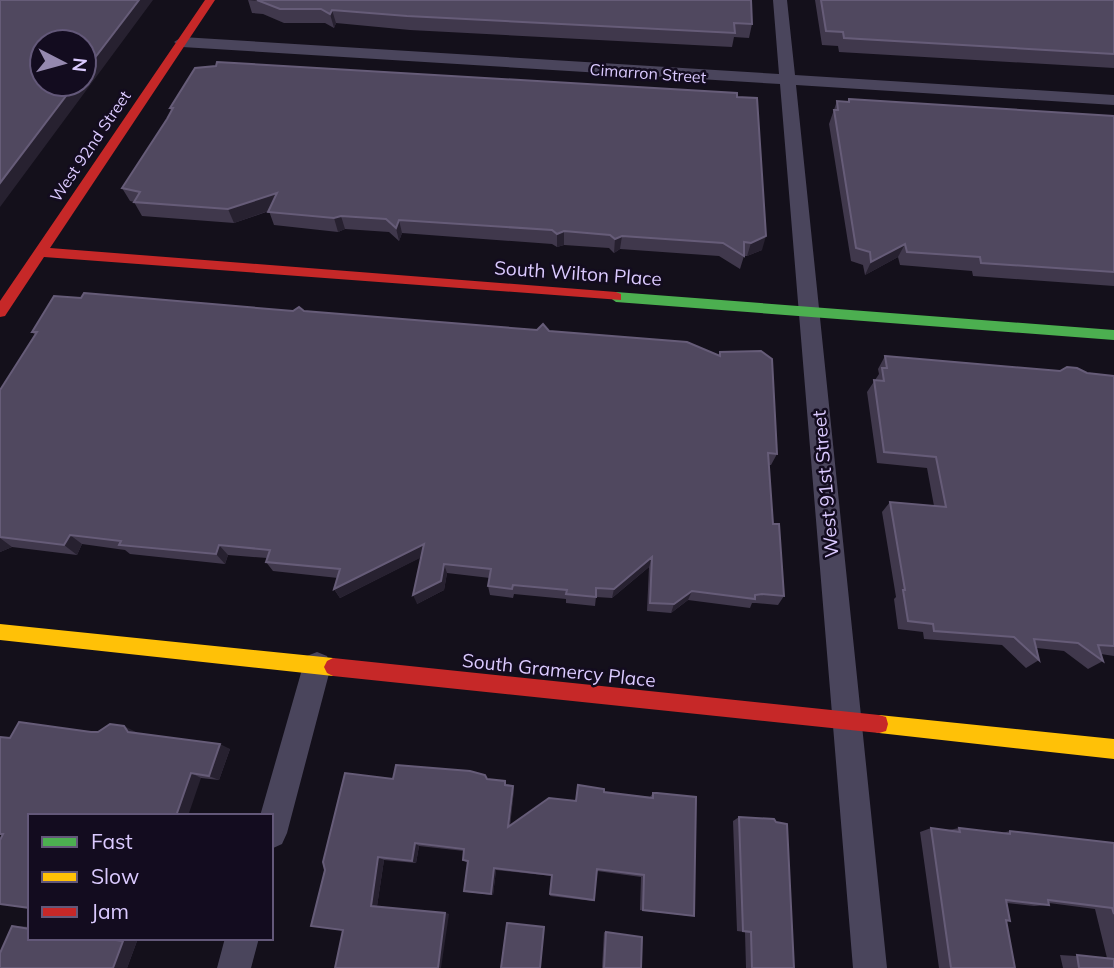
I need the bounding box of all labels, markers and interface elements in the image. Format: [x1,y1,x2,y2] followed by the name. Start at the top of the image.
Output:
[28,28,98,98] north arrow
[67,56,93,73] text: N
[589,59,707,87] street label: Cimarron Street
[45,86,135,205] street label: West 92nd Street
[493,255,663,291] street label: South Wilton Place
[807,409,843,559] street label: West 91st Street
[461,648,657,692] street label: South Gramercy Place
[28,814,273,940] legend
[91,828,133,854] text: Fast
[91,863,139,889] text: Slow
[91,898,129,924] text: Jam

